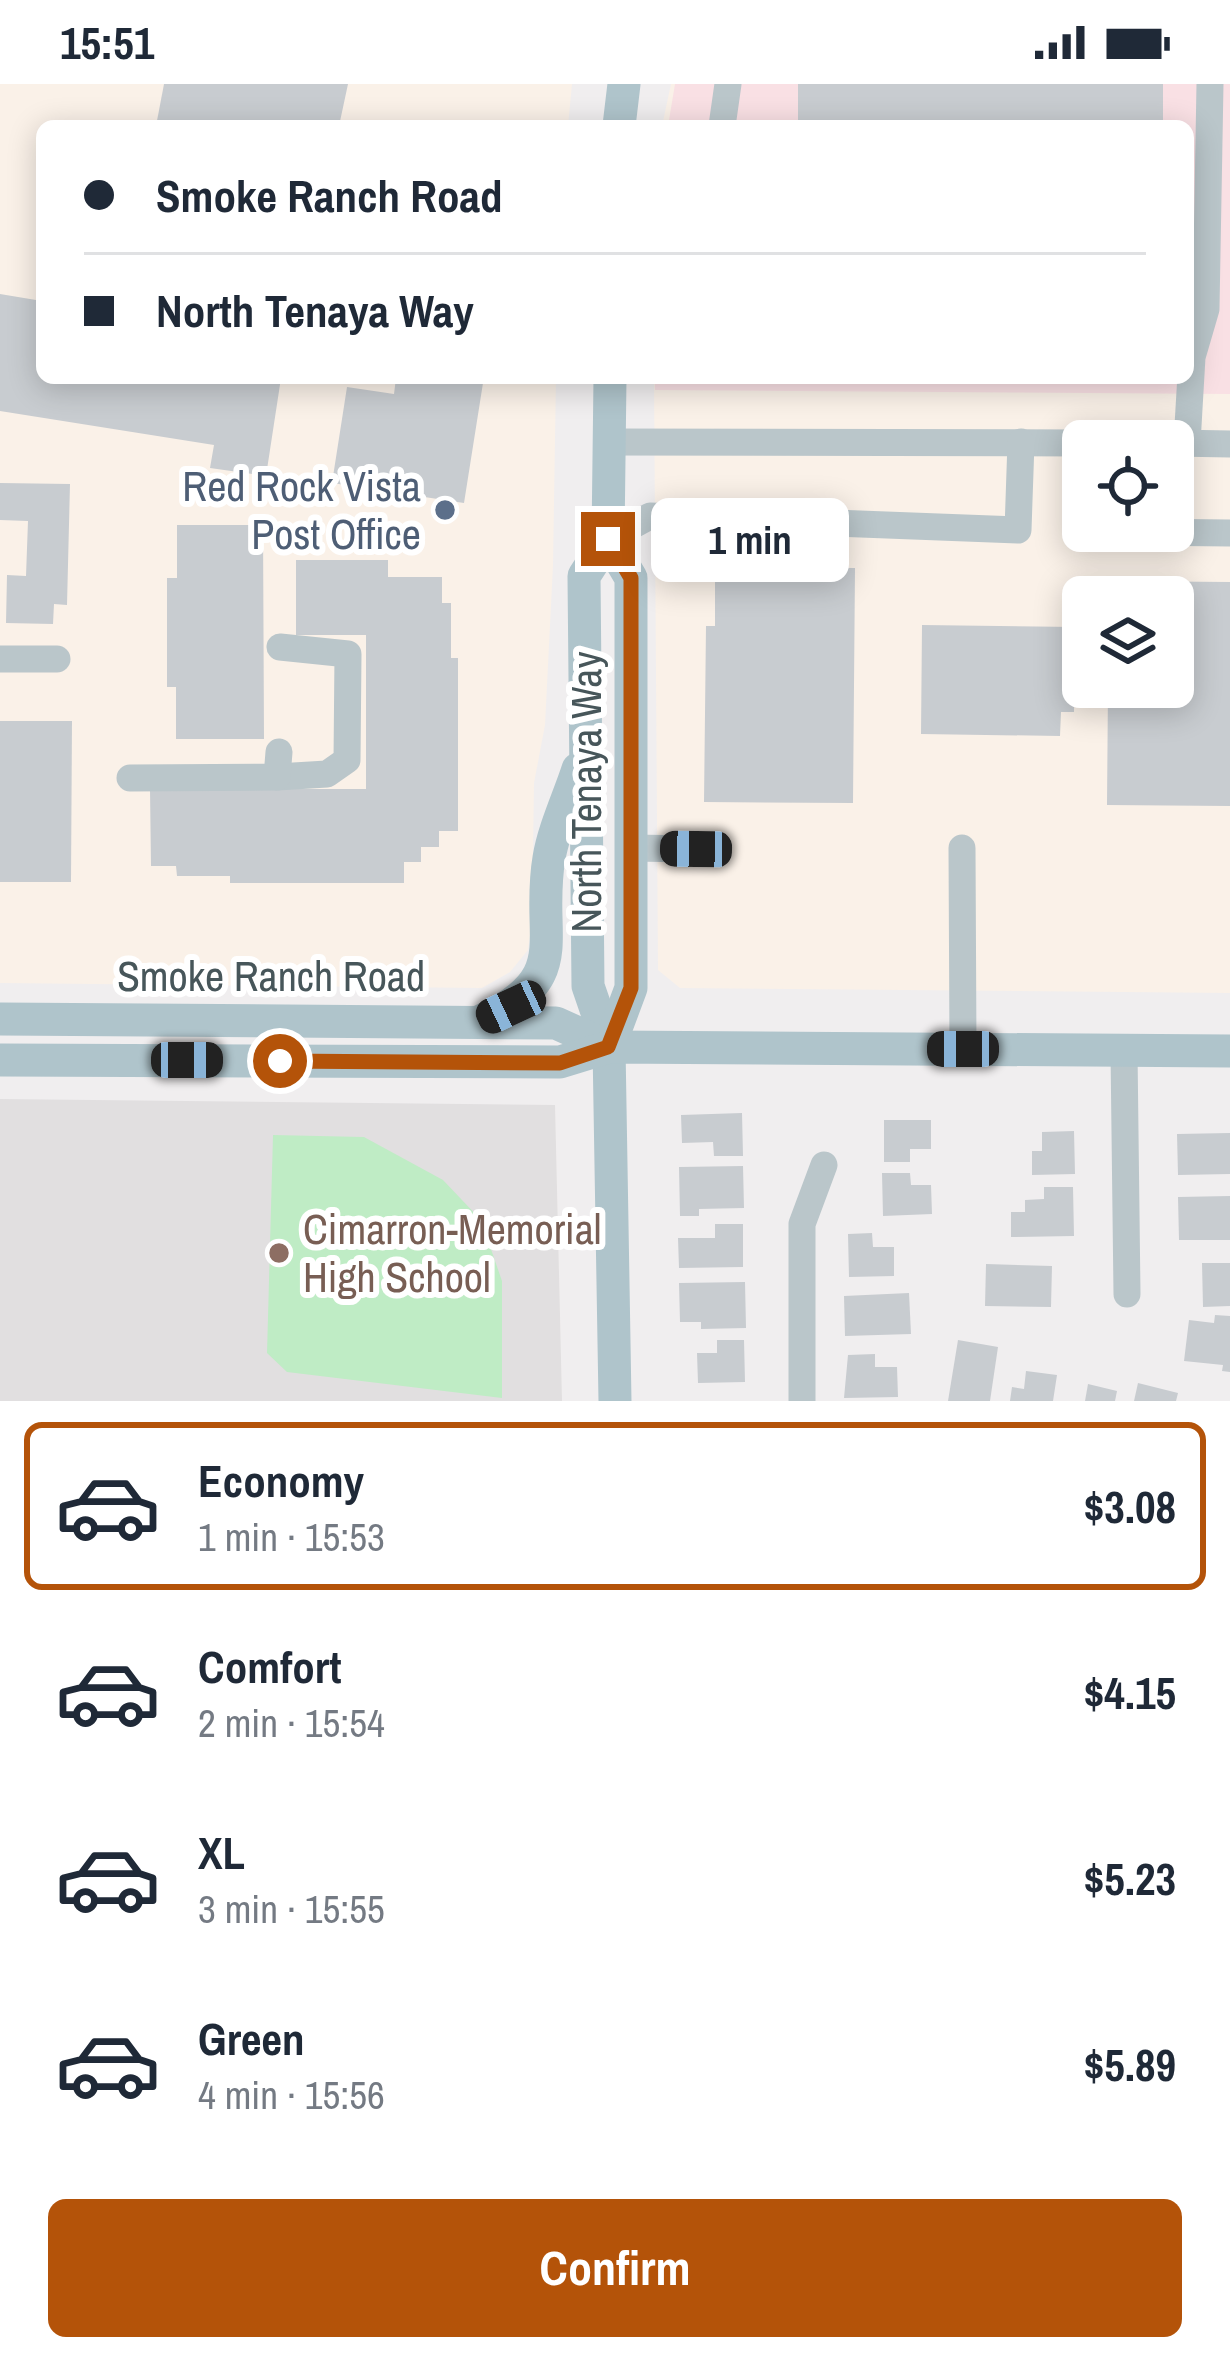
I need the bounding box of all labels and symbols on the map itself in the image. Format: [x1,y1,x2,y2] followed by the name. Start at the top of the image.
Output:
[182,458,421,562] place label: Red Rock Vista Post Office
[432,497,458,523] marker: Red Rock Vista Post Office
[650,497,848,581] callout: 1 min
[581,512,635,566] route end
[558,651,614,933] street label: North Tenaya Way
[660,830,732,868] car
[117,948,425,1004] street label: Smoke Ranch Road
[471,975,551,1039] car
[927,1031,999,1067] car
[253,1034,307,1088] route start
[151,1042,223,1078] car
[303,1201,602,1305] place label: Cimarron-Memorial High School
[266,1240,292,1266] marker: Cimarron-Memorial High School

